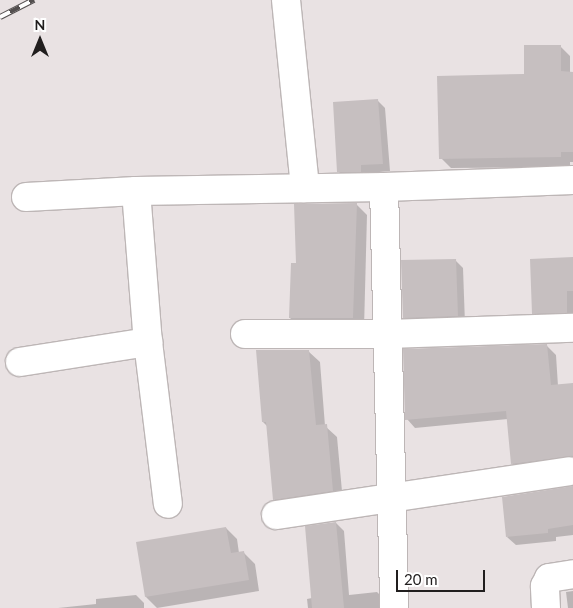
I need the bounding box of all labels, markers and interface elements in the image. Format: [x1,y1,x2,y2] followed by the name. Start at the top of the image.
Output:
[15,15,65,65] north arrow
[35,16,45,33] text: N
[398,560,487,592] scale bar
[404,570,438,588] text: 20 m

